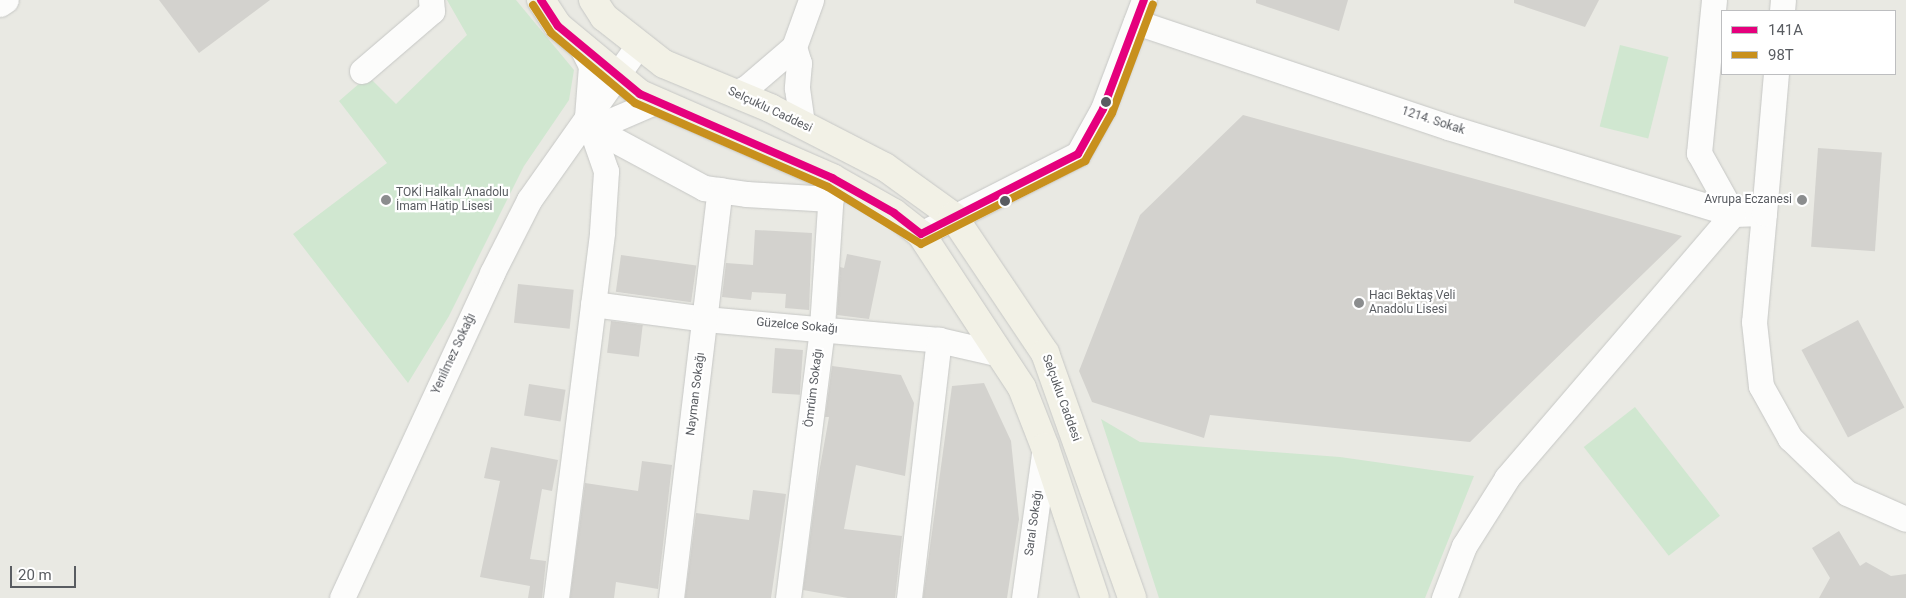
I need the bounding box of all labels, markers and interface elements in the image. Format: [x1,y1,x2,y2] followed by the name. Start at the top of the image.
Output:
[1721,10,1896,75] legend
[1768,21,1803,39] text: 141A
[1768,46,1794,64] text: 98T
[726,84,814,136] street label: Selçuklu Caddesi
[1101,97,1111,107] unlabelled marker
[1399,104,1467,138] street label: 1214. Sokak
[396,186,509,214] place label: TOKİ Halkalı Anadolu İmam Hatip Lisesi
[1704,193,1792,207] place label: Avrupa Eczanesi
[380,194,392,206] marker: TOKİ Halkalı Anadolu İmam Hatip Lisesi
[1796,194,1808,206] marker: Avrupa Eczanesi
[1000,196,1010,206] unlabelled marker
[1369,289,1455,317] place label: Hacı Bektaş Veli Anadolu Lisesi
[1353,297,1365,309] marker: Hacı Bektaş Veli Anadolu Lisesi
[429,311,479,397] street label: Yenilmez Sokağı
[756,315,838,337] street label: Güzelce Sokağı
[802,348,826,428] street label: Ömrüm Sokağı
[684,352,708,436] street label: Nayman Sokağı
[1039,353,1083,443] street label: Selçuklu Caddesi
[1022,489,1046,557] street label: Saral Sokağı
[12,556,79,588] scale bar
[18,566,52,584] text: 20 m

